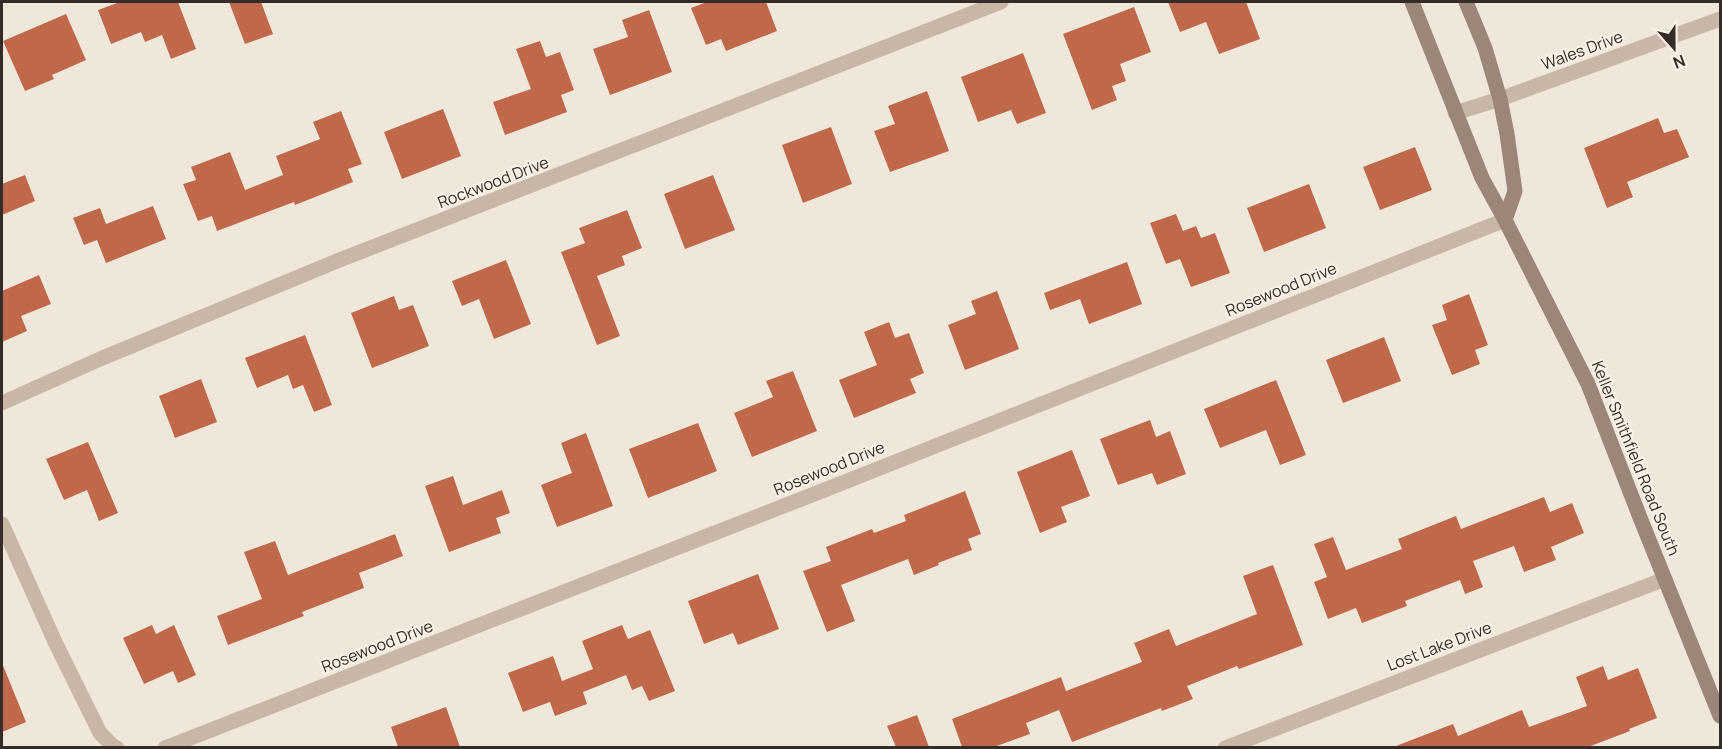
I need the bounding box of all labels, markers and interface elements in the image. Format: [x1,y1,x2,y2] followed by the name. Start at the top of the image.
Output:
[1644,18,1704,78] north arrow
[1538,25,1626,75] street label: Wales Drive
[1670,50,1689,74] text: N
[434,151,552,213] street label: Rockwood Drive
[1222,257,1340,321] street label: Rosewood Drive
[1587,357,1685,559] street label: Keller Smithfield Road South
[770,436,888,500] street label: Rosewood Drive
[318,615,436,677] street label: Rosewood Drive
[1384,616,1494,676] street label: Lost Lake Drive

